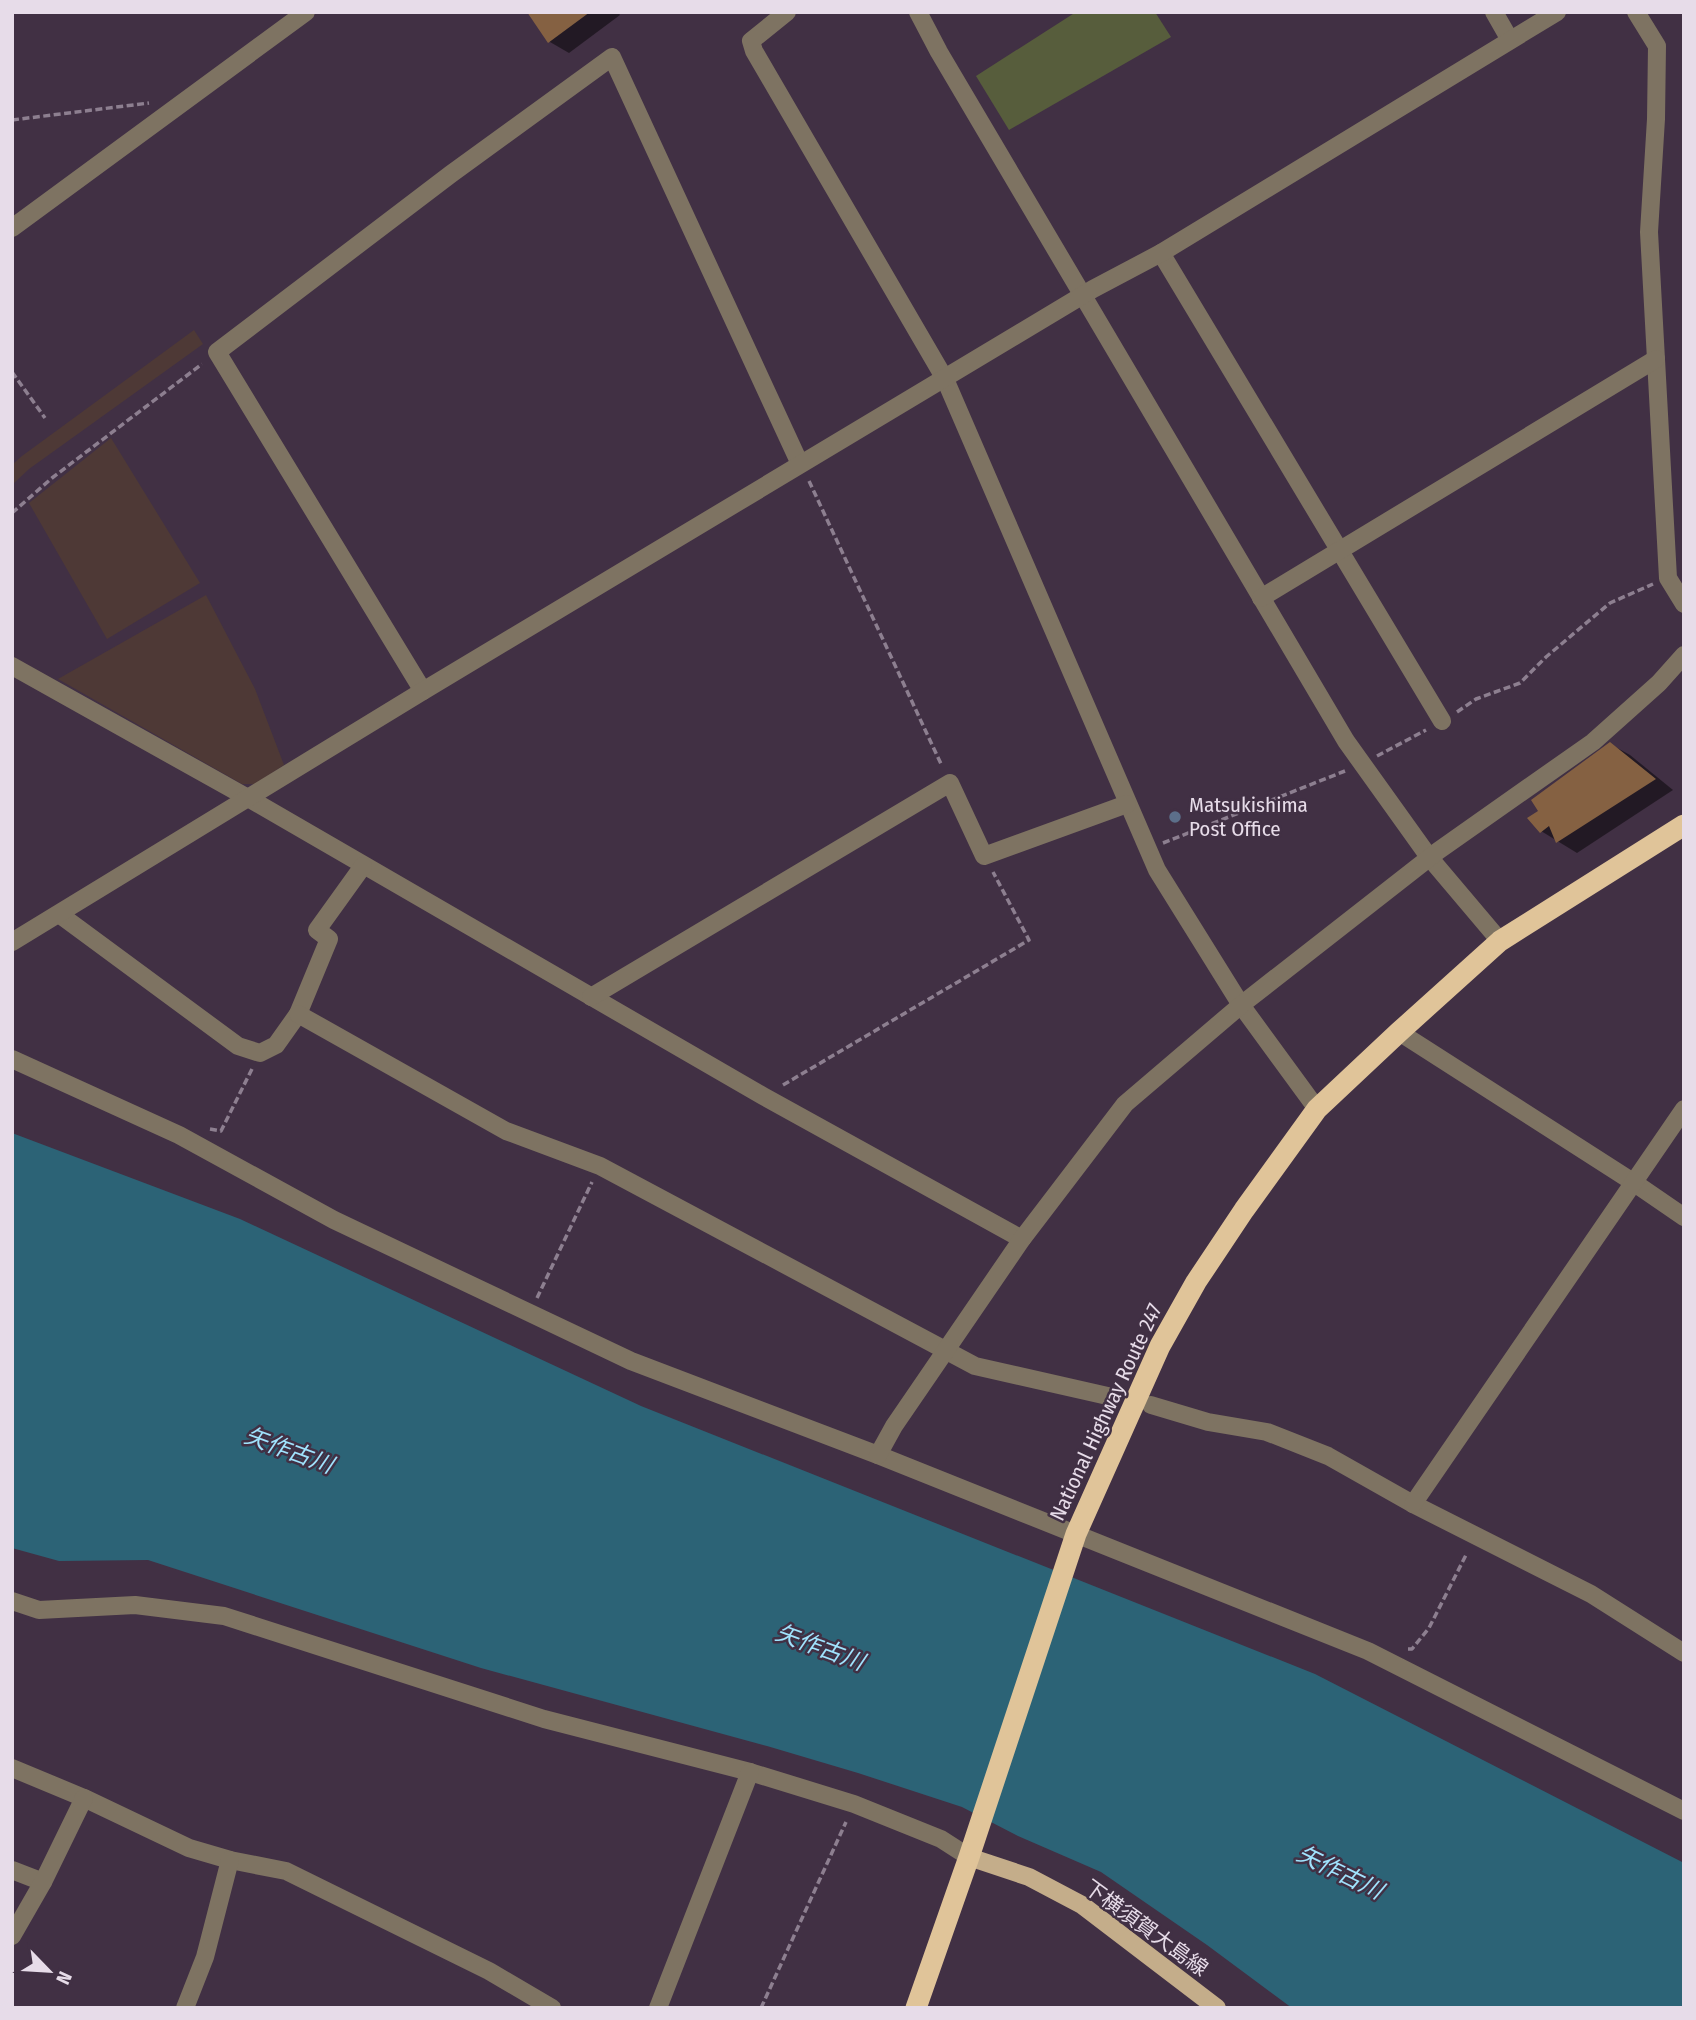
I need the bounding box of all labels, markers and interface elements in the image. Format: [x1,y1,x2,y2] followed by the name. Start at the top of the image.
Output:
[1189,792,1308,842] place label: Matsukishima Post Office
[1167,809,1183,825] marker: Matsukishima Post Office
[1044,1299,1168,1525] street label: National Highway Route 247
[241,1421,340,1480] water label: 矢作古川
[772,1618,871,1677] water label: 矢作古川
[1293,1839,1390,1906] water label: 矢作古川
[1079,1874,1213,1982] street label: 下横須賀大島線
[14,1936,84,2006] north arrow
[51,1968,77,1988] text: N

